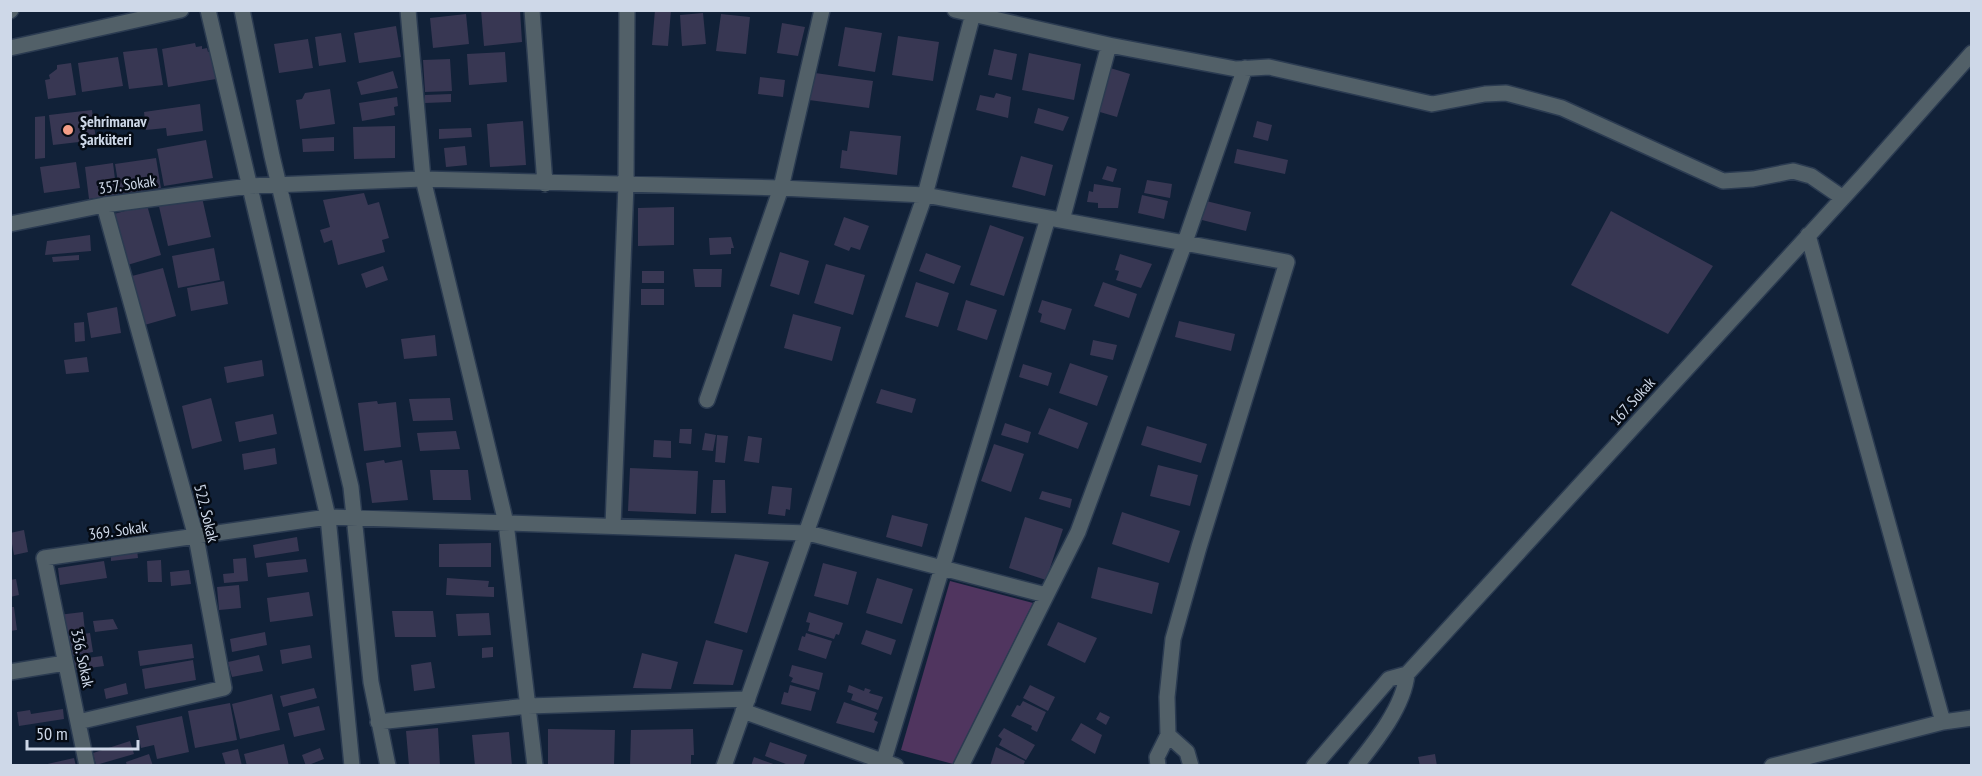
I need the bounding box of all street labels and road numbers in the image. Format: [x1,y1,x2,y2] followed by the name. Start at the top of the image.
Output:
[97,170,158,198] street label: 357. Sokak
[1605,372,1659,429] street label: 167. Sokak
[190,482,224,545] street label: 522. Sokak
[87,516,150,544] street label: 369. Sokak
[67,627,99,690] street label: 336. Sokak

